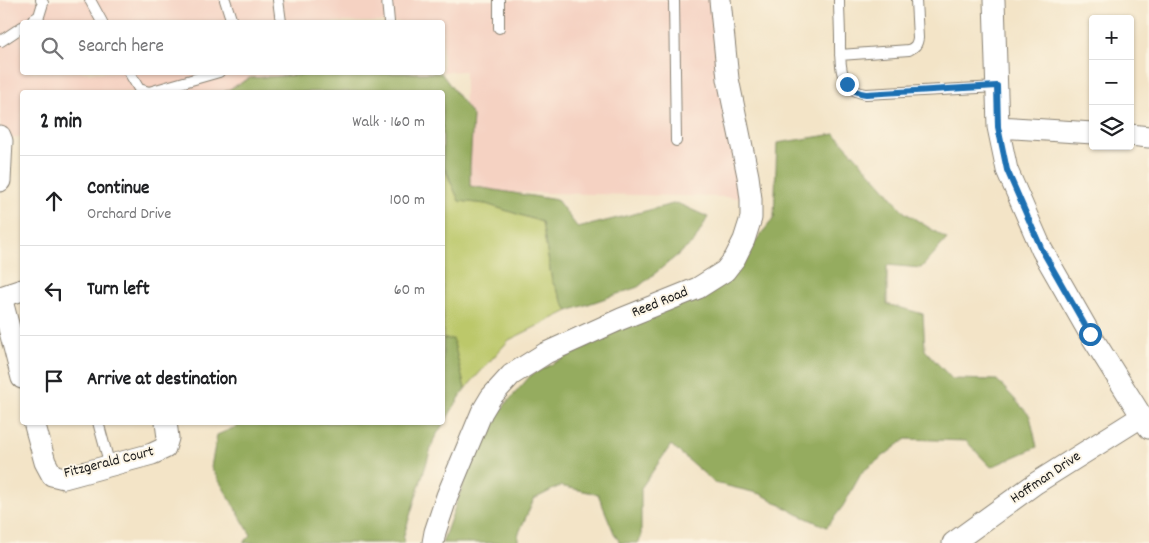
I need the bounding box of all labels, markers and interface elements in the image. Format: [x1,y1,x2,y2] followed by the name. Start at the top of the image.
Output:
[1089,15,1134,150] map controls
[1089,15,1134,60] button: +
[20,20,445,75] search box
[38,34,66,62] icon: search
[78,34,164,61] text: Search here
[1089,60,1134,105] button: −
[836,73,859,96] route end
[1089,105,1134,150] button: layers
[40,108,82,138] text: 2 min
[352,111,425,134] text: Walk · 160 m
[87,176,149,203] text: Continue
[40,187,68,215] icon: ahead
[389,189,425,212] text: 100 m
[87,203,171,226] text: Orchard Drive
[40,277,68,305] icon: left
[87,277,150,304] text: Turn left
[394,279,425,302] text: 60 m
[629,282,691,324] street label: Reed Road
[1079,323,1102,346] route start
[40,367,68,395] icon: arrive
[87,367,237,394] text: Arrive at destination
[62,441,157,485] street label: Fitzgerald Court
[1006,446,1086,510] street label: Hoffman Drive

